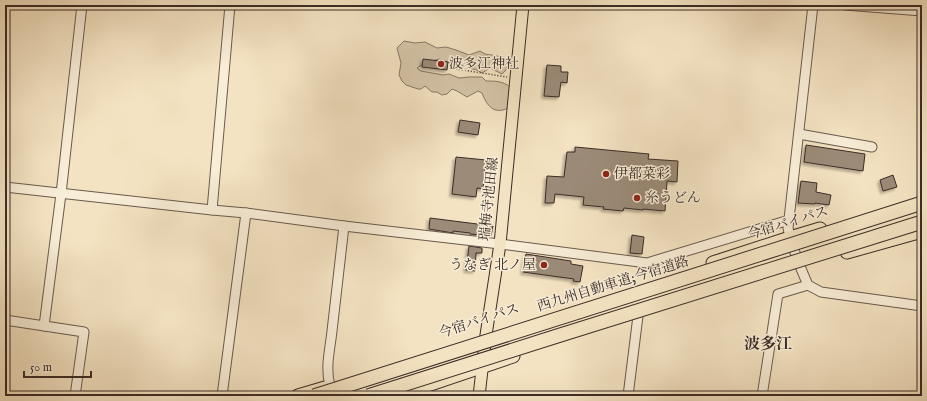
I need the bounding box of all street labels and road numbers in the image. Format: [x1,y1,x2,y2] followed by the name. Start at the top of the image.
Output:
[476,156,502,242] street label: 瑞梅寺池田線
[745,202,831,244] street label: 今宿バイパス
[535,252,691,316] street label: 西九州自動車道;今宿道路
[436,300,522,342] street label: 今宿バイパス

